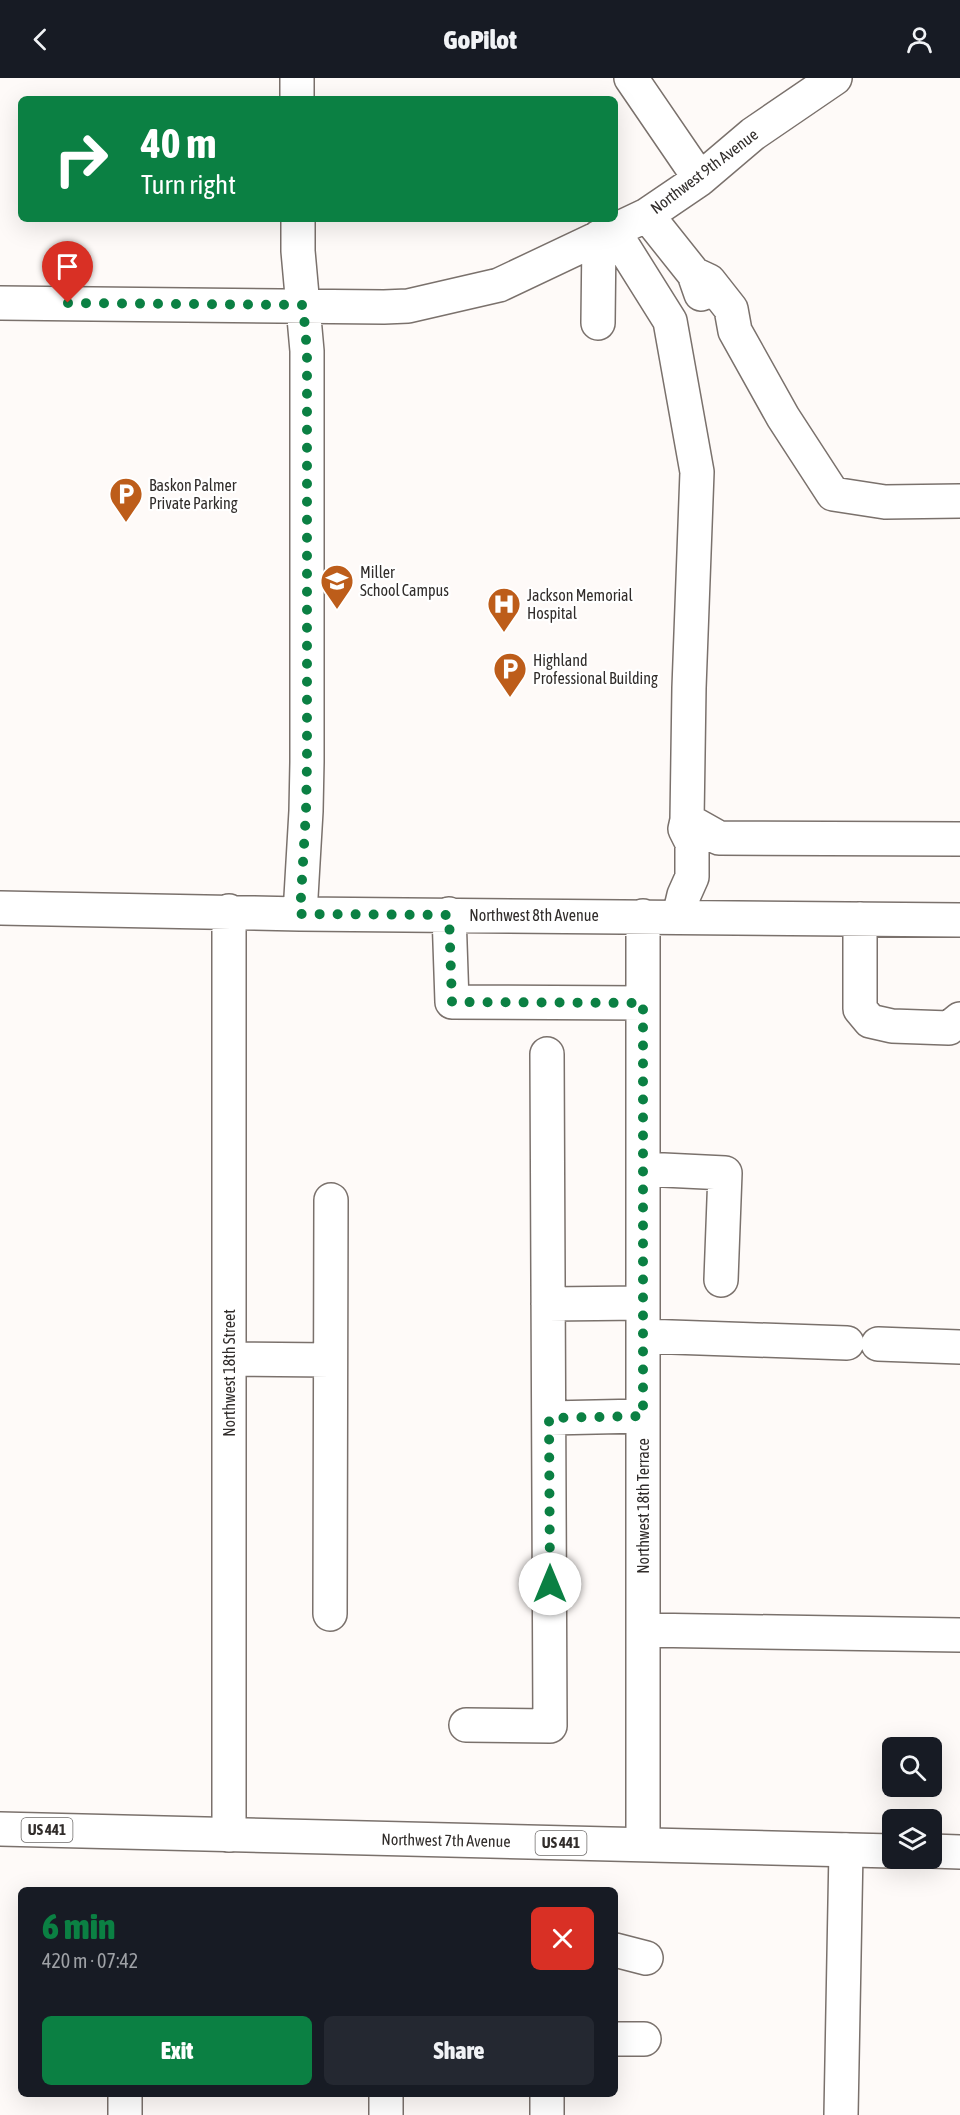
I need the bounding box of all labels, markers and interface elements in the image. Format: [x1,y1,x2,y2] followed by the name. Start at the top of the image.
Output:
[24,23,57,56] icon: back
[903,23,936,56] icon: person
[443,24,517,55] text: GoPilot
[141,119,216,167] text: 40 m
[42,120,120,198] icon: right
[647,125,761,217] street label: Northwest 9th Avenue
[141,169,236,200] text: Turn right
[42,241,93,303] pin
[51,250,84,283] icon: arrive
[108,476,144,523] parking icon: Baskon Palmer Private Parking
[149,476,238,513] place label: Baskon Palmer Private Parking
[319,563,355,610] school or university icon: Miller School Campus
[360,563,449,600] place label: Miller School Campus
[486,586,522,633] hospital icon: Jackson Memorial Hospital
[527,586,634,623] place label: Jackson Memorial Hospital
[492,651,528,698] parking icon: Highland Professional Building
[533,651,658,688] place label: Highland Professional Building
[469,906,599,924] street label: Northwest 8th Avenue
[220,1309,238,1437] street label: Northwest 18th Street
[634,1438,652,1574] street label: Northwest 18th Terrace
[518,1552,582,1616] position arrow
[882,1737,942,1869] map controls
[882,1737,942,1797] button: search
[882,1809,942,1869] button: layers
[22,1818,72,1842] road number: US 441
[381,1830,511,1850] street label: Northwest 7th Avenue
[536,1831,586,1855] road number: US 441
[42,1905,116,1947] text: 6 min
[531,1907,594,1970] button: close
[42,1949,138,1972] text: 420 m · 07:42
[42,2016,312,2085] button: Exit
[324,2016,594,2085] button: Share

